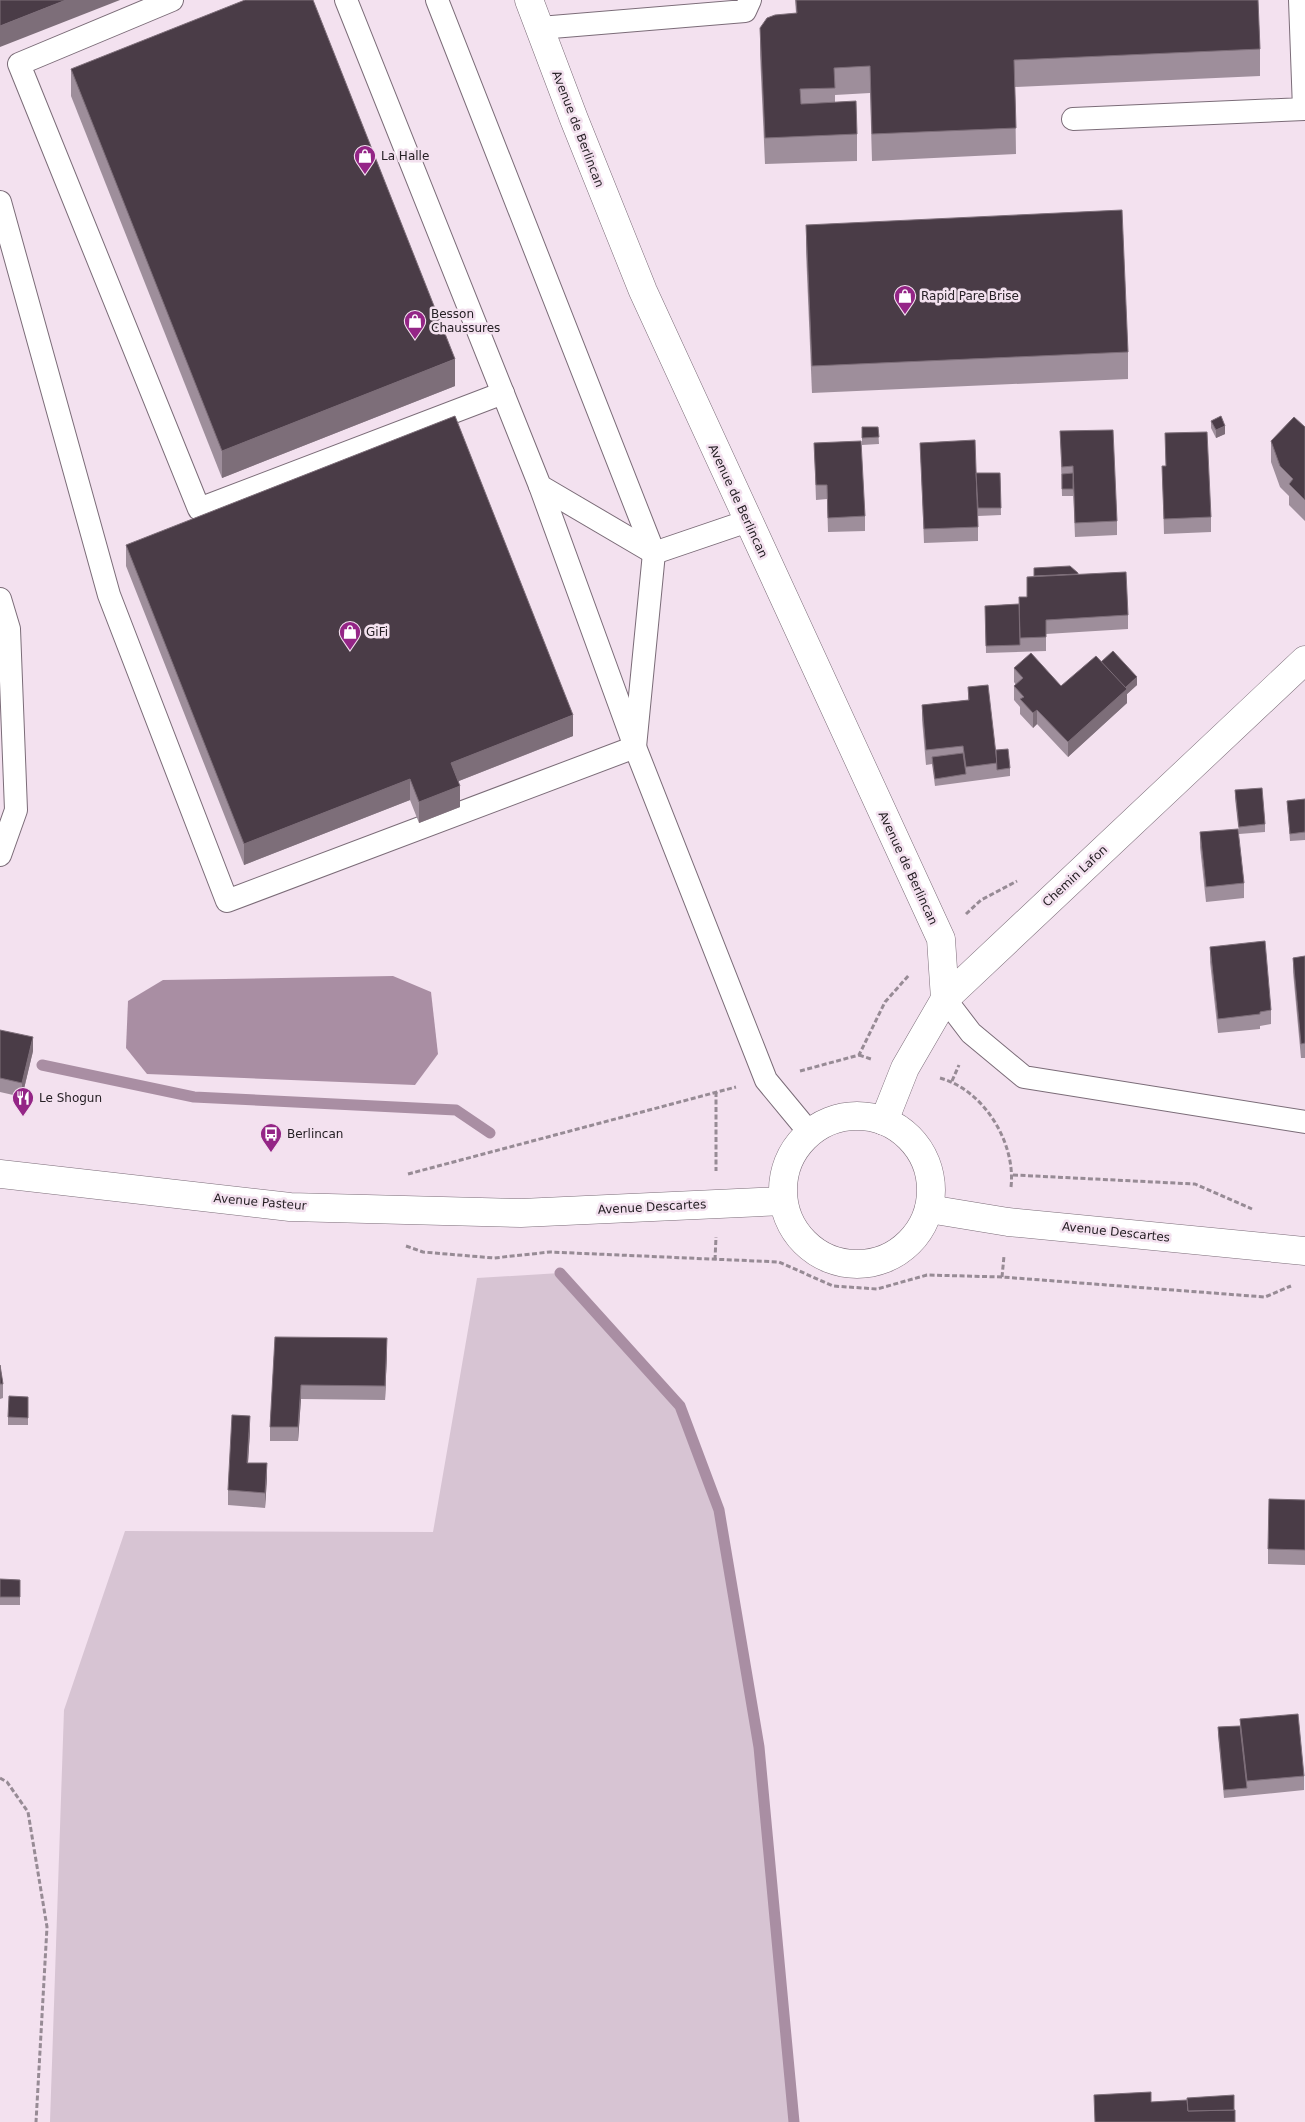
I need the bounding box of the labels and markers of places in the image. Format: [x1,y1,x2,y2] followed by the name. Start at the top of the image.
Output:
[353,144,377,175] shop icon: La Halle
[381,149,429,163] place label: La Halle
[893,284,917,315] shop icon: Rapid Pare Brise
[921,289,1019,303] place label: Rapid Pare Brise
[431,307,500,335] place label: Besson Chaussures
[403,309,427,340] shop icon: Besson Chaussures
[338,620,362,651] shop icon: GiFi
[366,625,388,639] place label: GiFi
[11,1086,35,1117] restaurant icon: Le Shogun
[39,1091,102,1105] place label: Le Shogun
[259,1122,283,1153] bus stop icon: Berlincan
[287,1127,343,1141] place label: Berlincan

